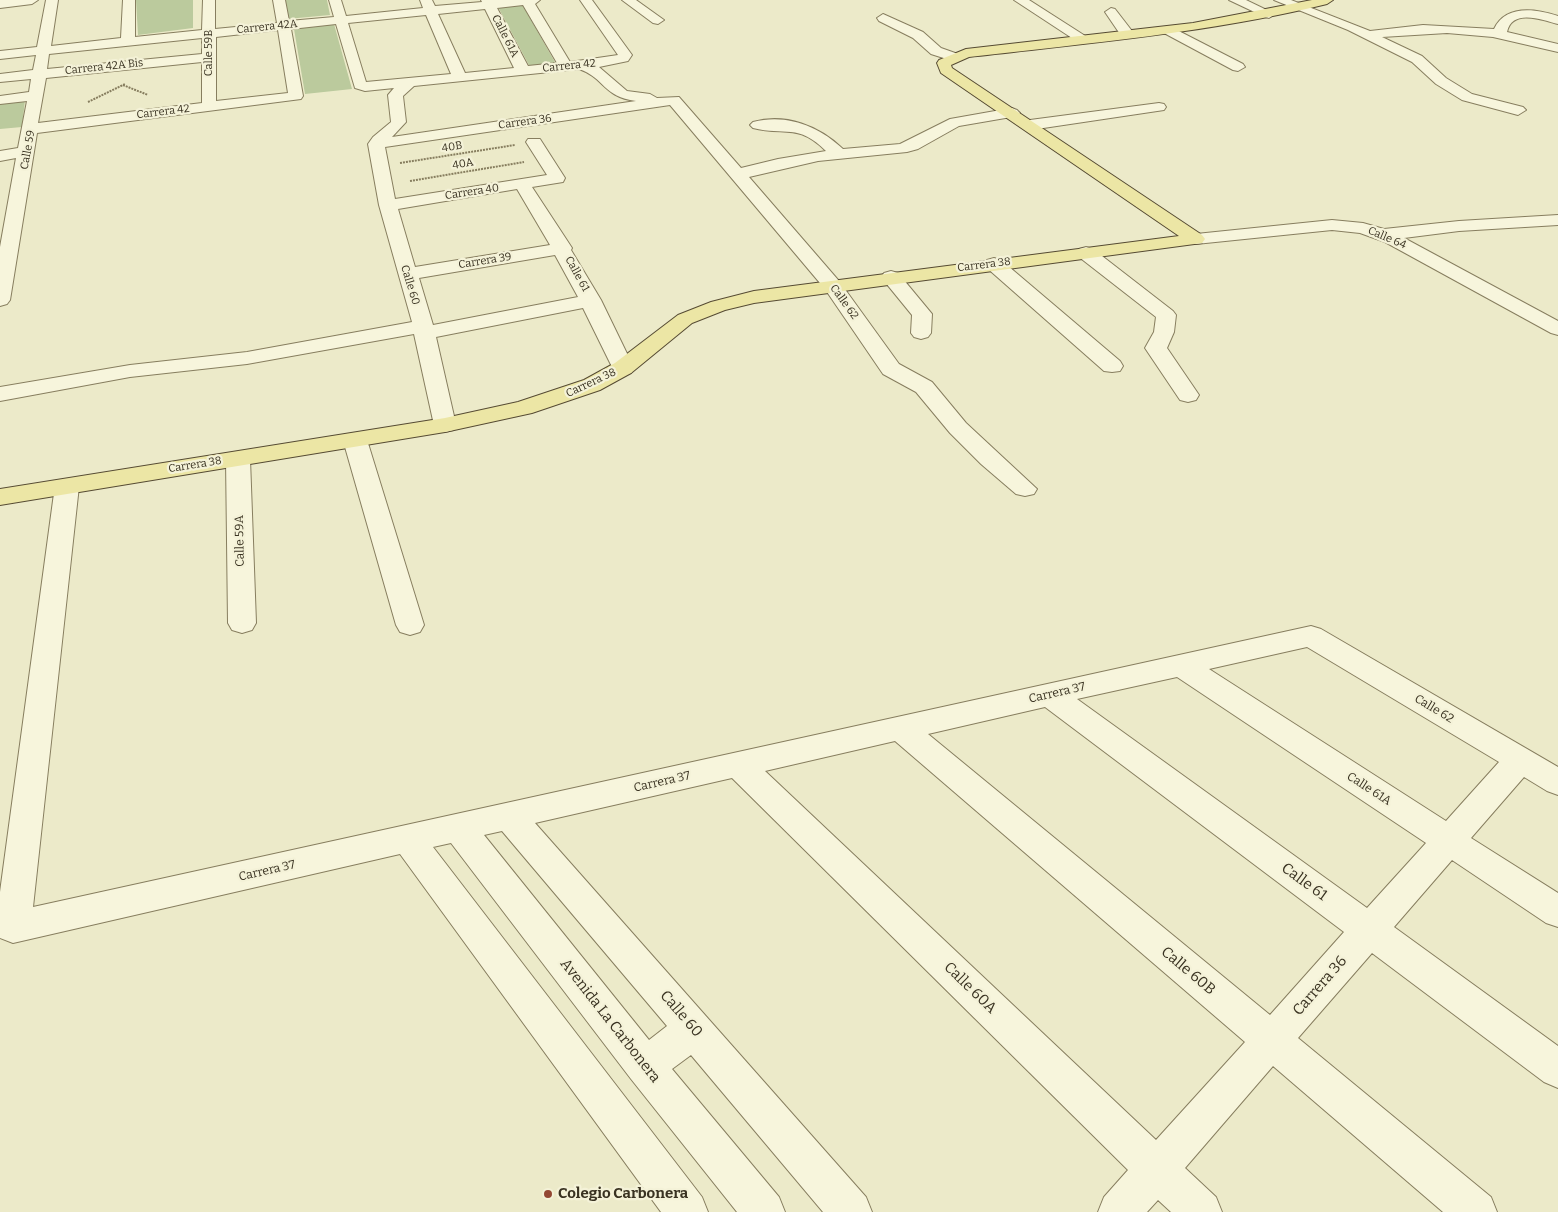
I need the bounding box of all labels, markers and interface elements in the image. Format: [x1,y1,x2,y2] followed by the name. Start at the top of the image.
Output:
[489,12,521,60] street label: Calle 61A
[236,17,298,37] street label: Carrera 42A
[202,30,216,76] street label: Calle 59B
[64,56,144,78] street label: Carrera 42A Bis
[542,57,596,75] street label: Carrera 42
[136,102,190,122] street label: Carrera 42
[498,112,552,132] street label: Carrera 36
[18,129,38,171] street label: Calle 59
[441,139,463,155] street label: 40B
[451,156,475,172] street label: 40A
[444,181,500,203] street label: Carrera 40
[1366,224,1408,252] street label: Calle 64
[457,250,513,272] street label: Carrera 39
[562,254,592,294] street label: Calle 61
[956,255,1012,275] street label: Carrera 38
[398,263,422,307] street label: Calle 60
[827,282,861,322] street label: Calle 62
[564,366,618,400] street label: Carrera 38
[167,454,223,476] street label: Carrera 38
[232,515,248,567] street label: Calle 59A
[1027,680,1087,706] street label: Carrera 37
[1412,692,1456,726] street label: Calle 62
[632,769,692,795] street label: Carrera 37
[1344,769,1394,809] street label: Calle 61A
[237,858,297,884] street label: Carrera 37
[1278,859,1330,905] street label: Calle 61
[1157,943,1219,999] street label: Calle 60B
[1289,952,1351,1020] street label: Carrera 36
[556,955,664,1087] street label: Avenida La Carbonera
[940,958,1000,1018] street label: Calle 60A
[656,987,706,1041] street label: Calle 60
[558,1185,688,1203] place label: Colegio Carbonera
[542,1188,554,1200] marker: Colegio Carbonera

